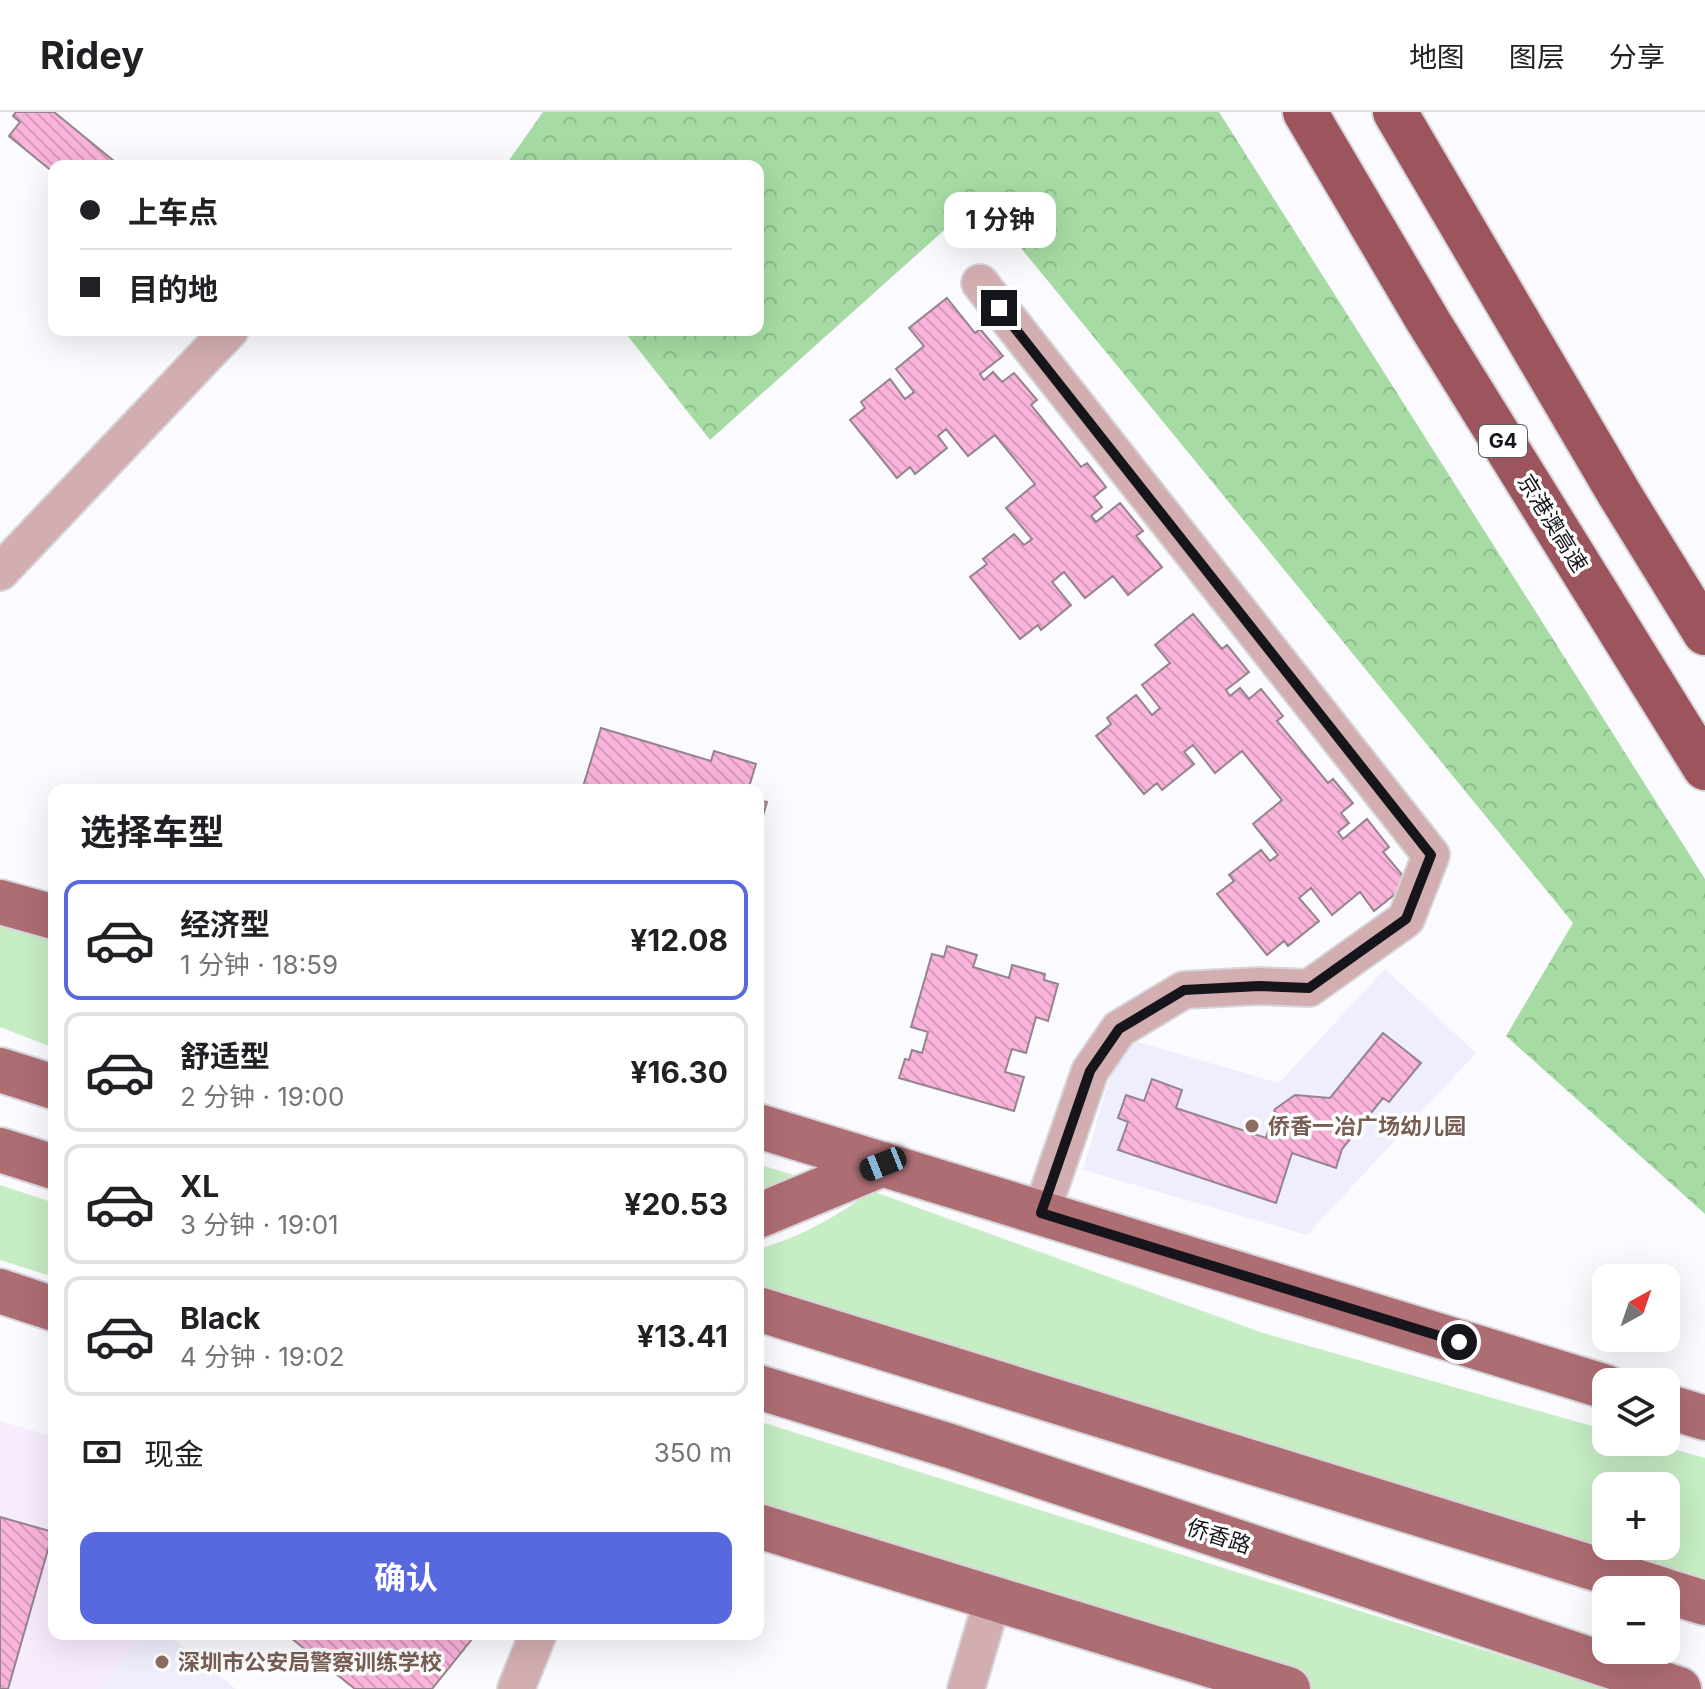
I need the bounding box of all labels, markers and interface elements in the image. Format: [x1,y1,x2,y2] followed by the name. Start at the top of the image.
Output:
[40,32,144,78] text: Ridey
[1409,40,1465,74] text: 地图
[1509,40,1565,74] text: 图层
[1609,40,1665,74] text: 分享
[943,192,1055,248] callout: 1 分钟
[128,194,218,230] text: 上车点
[965,204,1035,235] text: 1 分钟
[128,271,218,307] text: 目的地
[981,290,1017,326] route end
[1479,425,1527,457] road number: G4
[1513,469,1593,577] street label: 京港澳高速
[80,810,224,854] text: 选择车型
[84,904,156,976] icon: car
[180,906,270,942] text: 经济型
[630,922,728,958] text: ¥12.08
[180,949,338,980] text: 1 分钟 · 18:59
[84,1036,156,1108] icon: car
[180,1038,270,1074] text: 舒适型
[630,1054,728,1090] text: ¥16.30
[180,1081,344,1112] text: 2 分钟 · 19:00
[1268,1113,1466,1139] place label: 侨香一冶广场幼儿园
[1243,1117,1261,1135] marker: 侨香一冶广场幼儿园
[856,1144,910,1184] car
[84,1168,156,1240] icon: car
[180,1168,219,1204] text: XL
[624,1186,728,1222] text: ¥20.53
[180,1209,339,1240] text: 3 分钟 · 19:01
[1592,1264,1680,1352] north arrow
[1592,1264,1680,1664] map controls
[84,1300,156,1372] icon: car
[180,1300,260,1336] text: Black
[637,1318,728,1354] text: ¥13.41
[1441,1324,1477,1360] route start
[180,1341,345,1372] text: 4 分钟 · 19:02
[1592,1368,1680,1456] button: layers
[80,1430,124,1474] icon: cash
[144,1436,204,1472] text: 现金
[654,1437,732,1468] text: 350 m
[1592,1472,1680,1560] button: +
[1184,1513,1254,1559] street label: 侨香路
[80,1532,732,1624] button: 确认
[1592,1576,1680,1664] button: −
[178,1649,442,1675] place label: 深圳市公安局警察训练学校
[153,1653,171,1671] marker: 深圳市公安局警察训练学校

